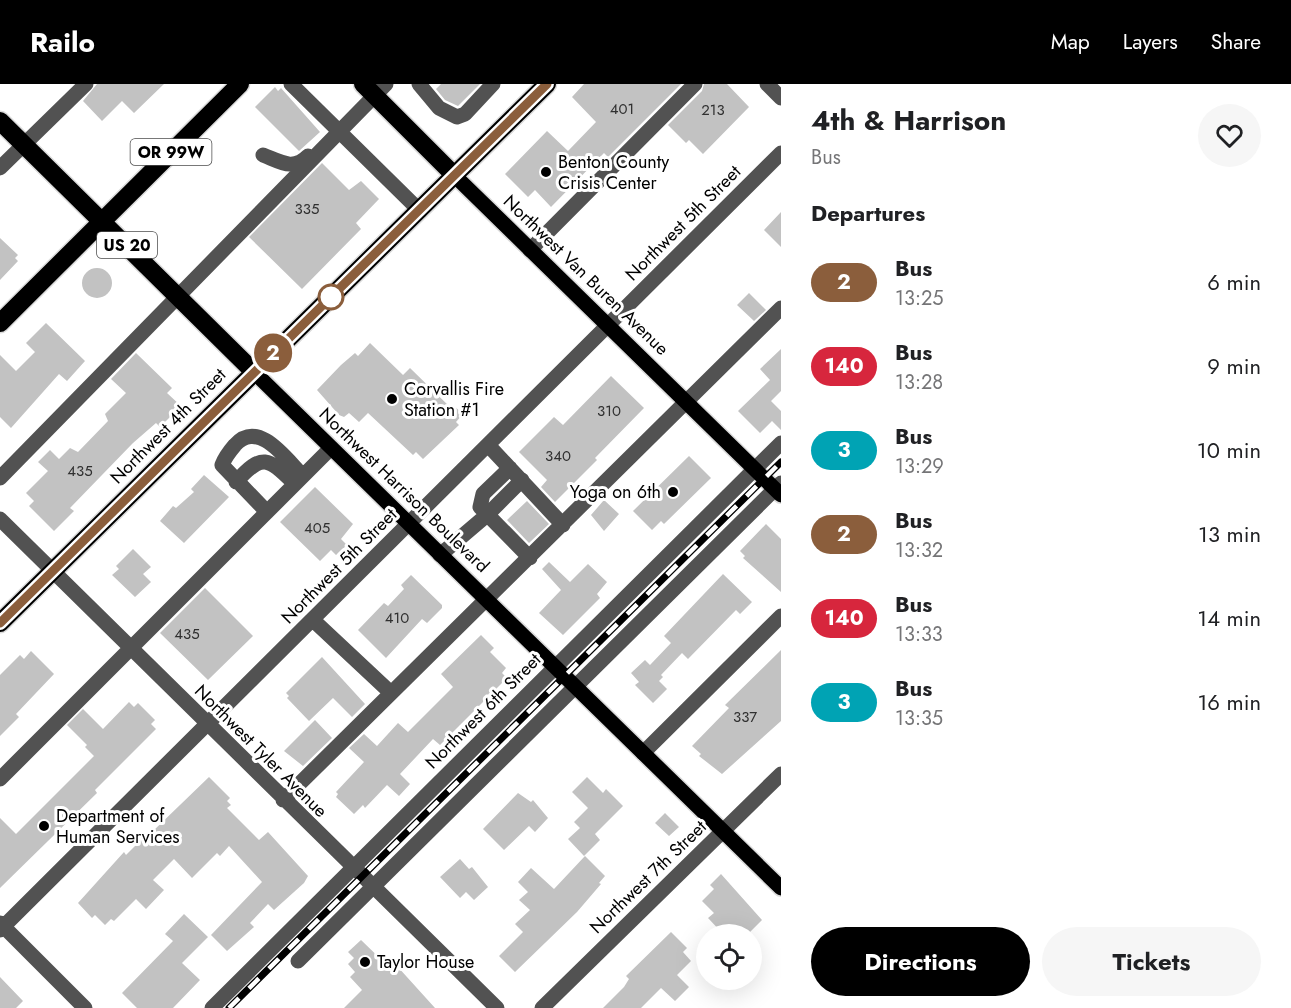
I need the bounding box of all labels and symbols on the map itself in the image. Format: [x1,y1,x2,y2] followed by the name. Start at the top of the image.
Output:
[610,98,634,120] house number: 401
[701,99,725,121] house number: 213
[130,139,212,165] road number: OR 99W
[558,149,669,196] place label: Benton County Crisis Center
[619,159,747,287] street label: Northwest 5th Street
[539,165,553,179] marker: Benton County Crisis Center
[497,189,675,361] street label: Northwest Van Buren Avenue
[295,198,319,220] house number: 335
[97,232,157,258] road number: US 20
[318,284,344,310] unlabelled marker
[254,334,292,372] line badge: 2
[104,362,232,490] street label: Northwest 4th Street
[404,376,504,423] place label: Corvallis Fire Station #1
[385,392,399,406] marker: Corvallis Fire Station #1
[597,400,621,422] house number: 310
[313,402,495,578] street label: Northwest Harrison Boulevard
[545,445,571,467] house number: 340
[67,460,93,482] house number: 435
[570,479,661,505] place label: Yoga on 6th
[666,485,680,499] marker: Yoga on 6th
[275,502,403,630] street label: Northwest 5th Street
[304,517,330,539] house number: 405
[385,607,409,629] house number: 410
[174,623,200,645] house number: 435
[419,647,547,775] street label: Northwest 6th Street
[189,679,333,823] street label: Northwest Tyler Avenue
[733,706,757,728] house number: 337
[56,803,179,850] place label: Department of Human Services
[584,814,713,940] street label: Northwest 7th Street
[37,819,51,833] marker: Department of Human Services
[377,949,474,975] place label: Taylor House
[358,955,372,969] marker: Taylor House

